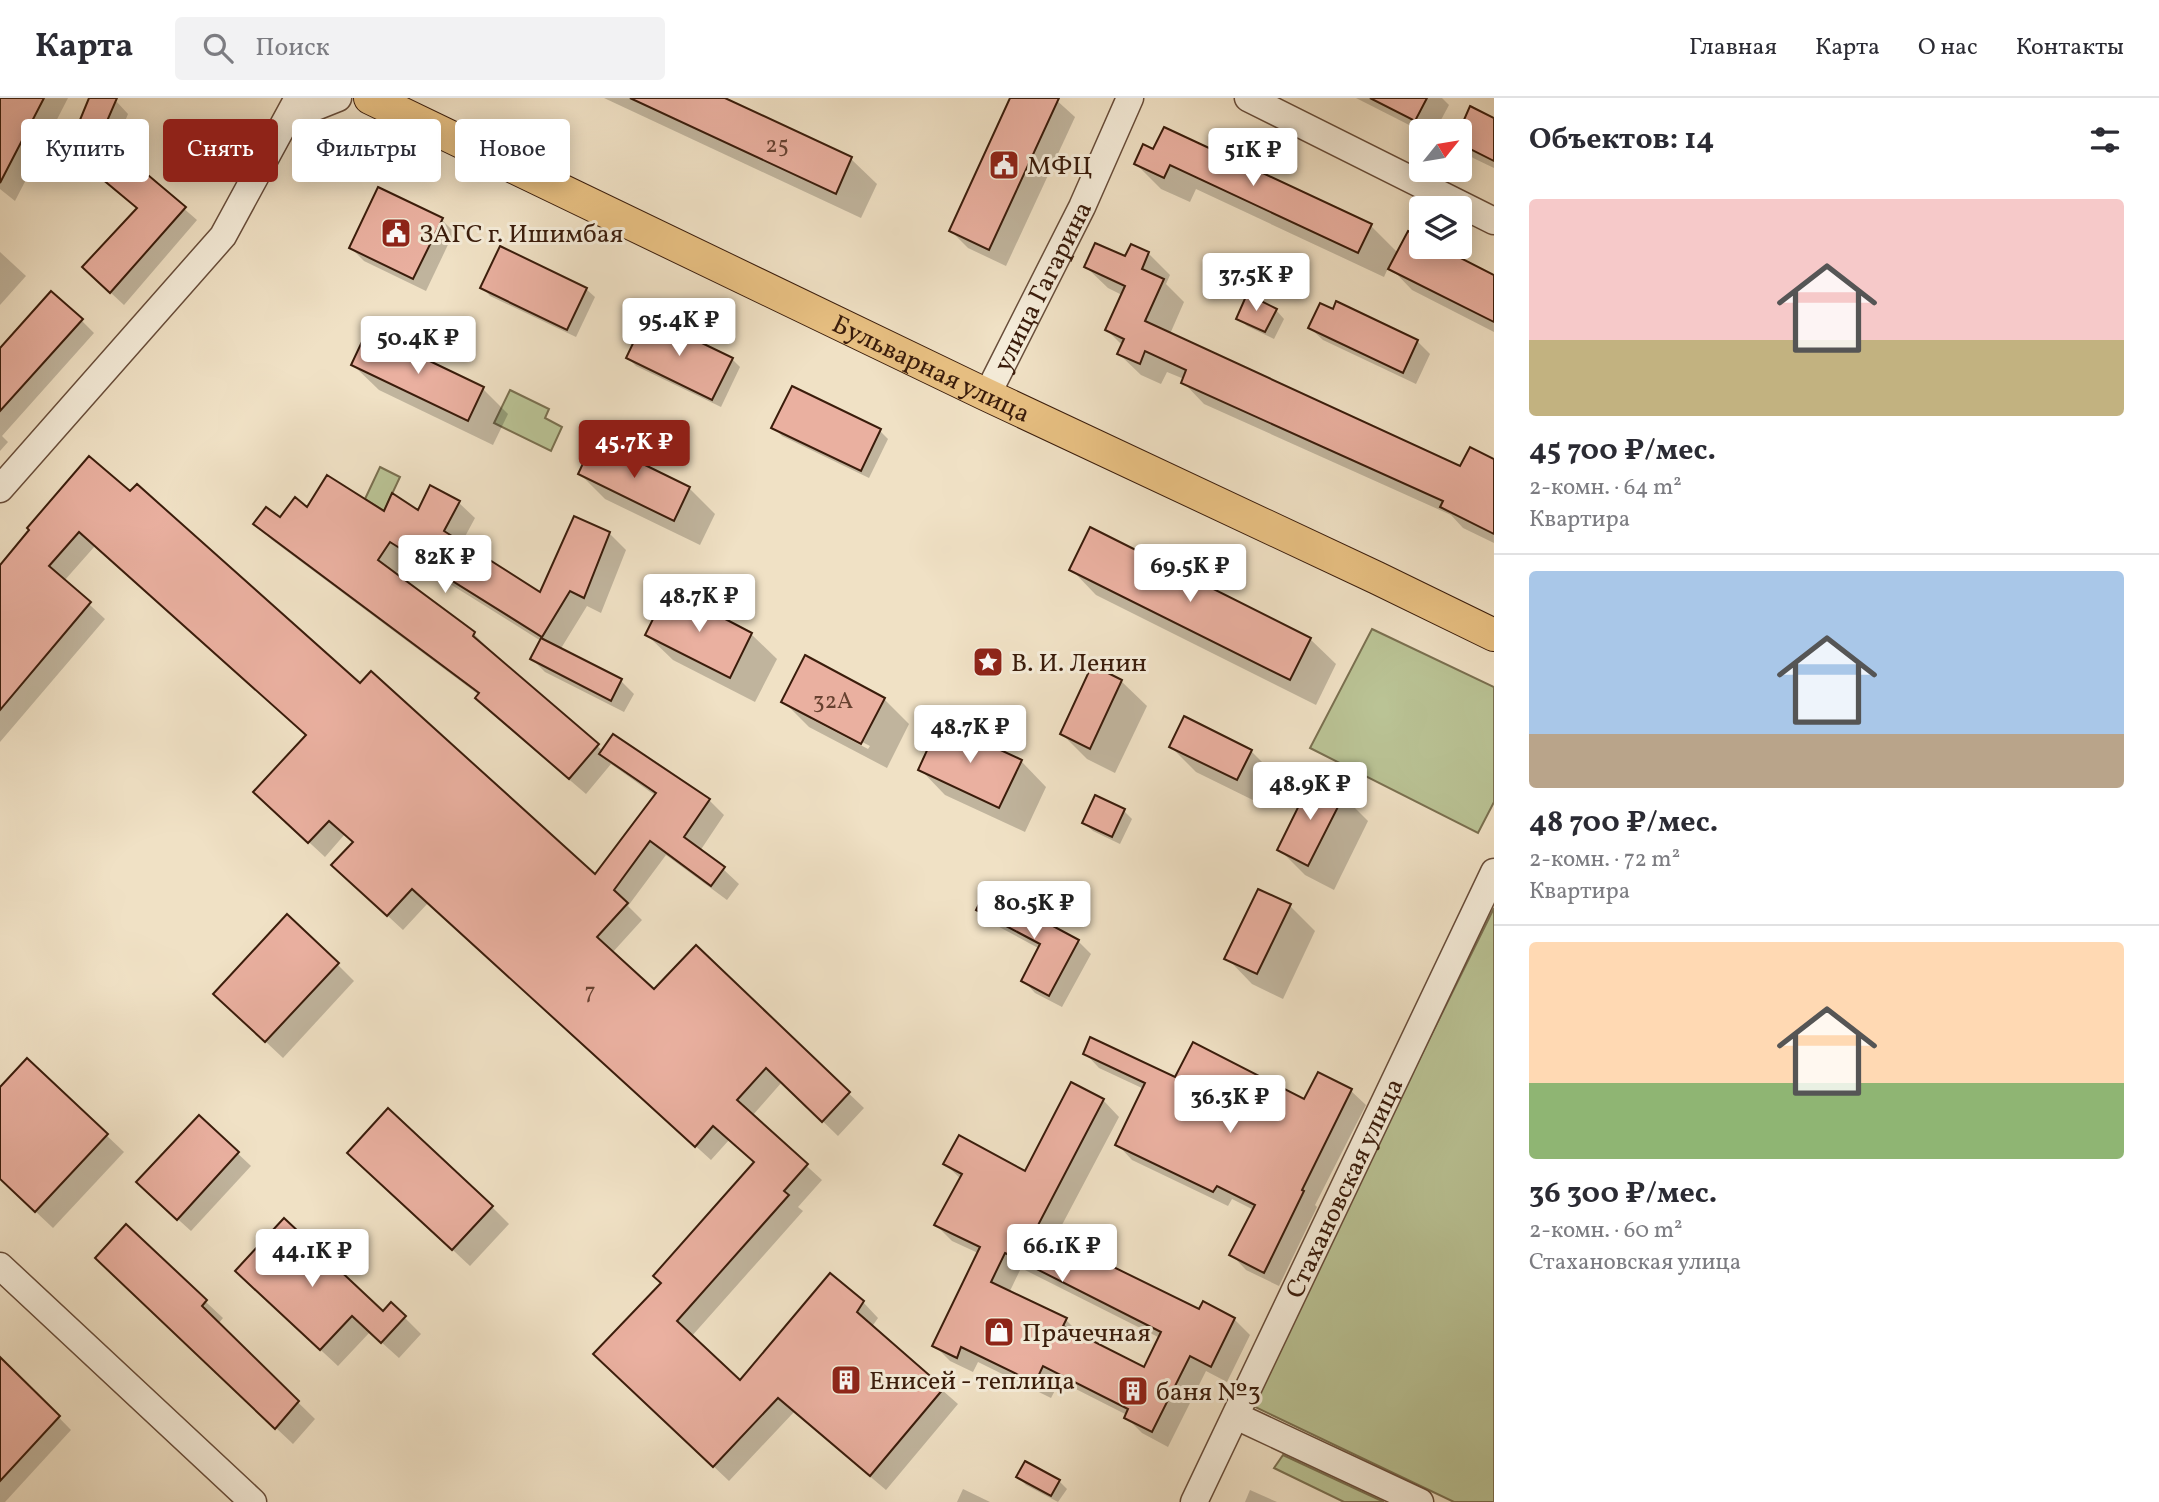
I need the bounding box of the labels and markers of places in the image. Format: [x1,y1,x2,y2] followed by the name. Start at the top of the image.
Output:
[1204,129,1302,188] pin: 51K ₽
[987,148,1021,182] public building icon: МФЦ
[1027,149,1093,185] place label: МФЦ
[379,216,413,250] public building icon: ЗАГС г. Ишимбая
[419,217,623,253] place label: ЗАГС г. Ишимбая
[1191,254,1321,313] pin: 37.5K ₽
[614,299,744,358] pin: 95.4K ₽
[353,316,483,376] pin: 50.4K ₽
[569,420,699,480] pin: 45.7K ₽
[396,536,494,595] pin: 82K ₽
[1125,545,1255,604] pin: 69.5K ₽
[634,574,764,634] pin: 48.7K ₽
[971,645,1005,679] place icon: В. И. Ленин
[1011,646,1147,682] place label: В. И. Ленин
[905,706,1035,765] pin: 48.7K ₽
[1245,762,1375,822] pin: 48.9K ₽
[969,882,1099,941] pin: 80.5K ₽
[1165,1076,1295,1135] pin: 36.3K ₽
[997,1224,1127,1284] pin: 66.1K ₽
[247,1230,377,1289] pin: 44.1K ₽
[982,1315,1016,1349] shop icon: Прачечная
[1022,1316,1151,1352] place label: Прачечная
[829,1363,863,1397] building icon: Енисей - теплица
[869,1364,1075,1400] place label: Енисей - теплица
[1116,1374,1150,1408] building icon: баня №3
[1156,1375,1261,1411] place label: баня №3

